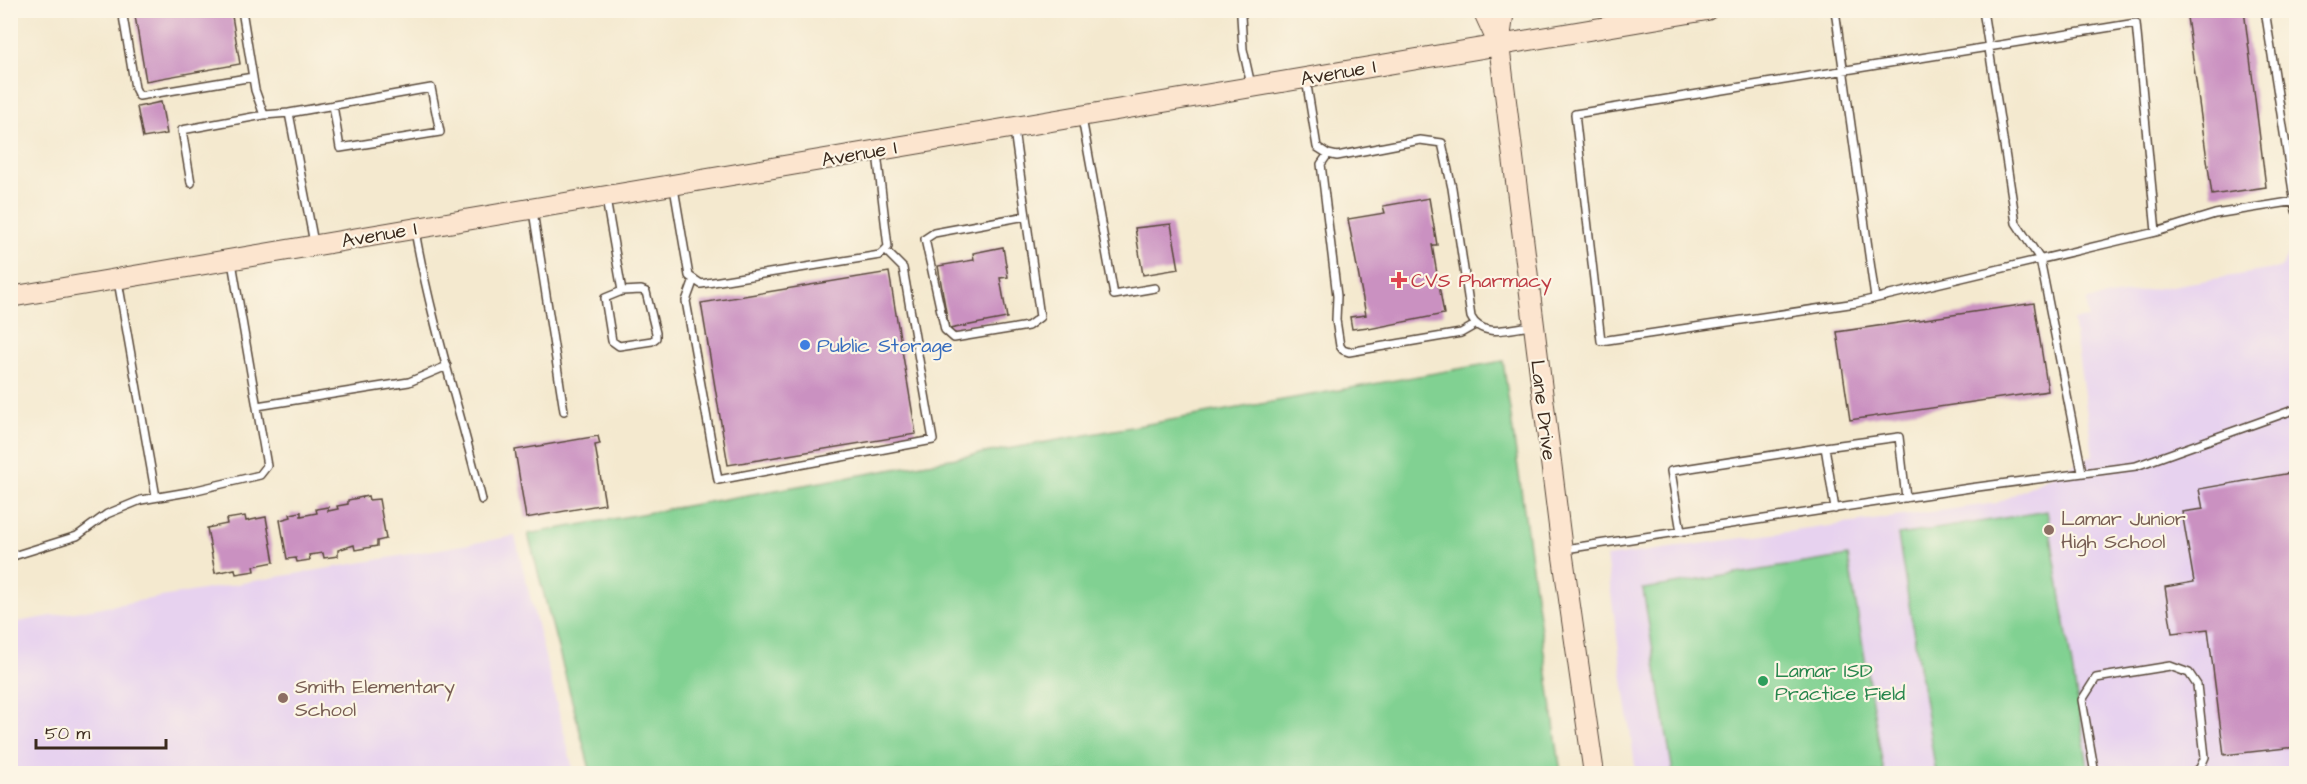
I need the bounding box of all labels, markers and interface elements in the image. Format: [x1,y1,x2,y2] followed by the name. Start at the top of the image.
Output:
[1298,53,1378,93] street label: Avenue I
[819,134,899,174] street label: Avenue I
[339,215,419,255] street label: Avenue I
[1411,267,1552,296] place label: CVS Pharmacy
[1392,273,1406,287] marker: CVS Pharmacy
[817,332,953,361] place label: Public Storage
[798,338,812,352] marker: Public Storage
[1523,358,1563,462] street label: Lane Drive
[2061,505,2186,557] place label: Lamar Junior High School
[2042,523,2056,537] marker: Lamar Junior High School
[1775,657,1905,708] place label: Lamar ISD Practice Field
[295,673,455,724] place label: Smith Elementary School
[1756,674,1770,688] marker: Lamar ISD Practice Field
[276,691,290,705] marker: Smith Elementary School
[36,712,166,750] scale bar
[45,721,90,746] text: 50 m

